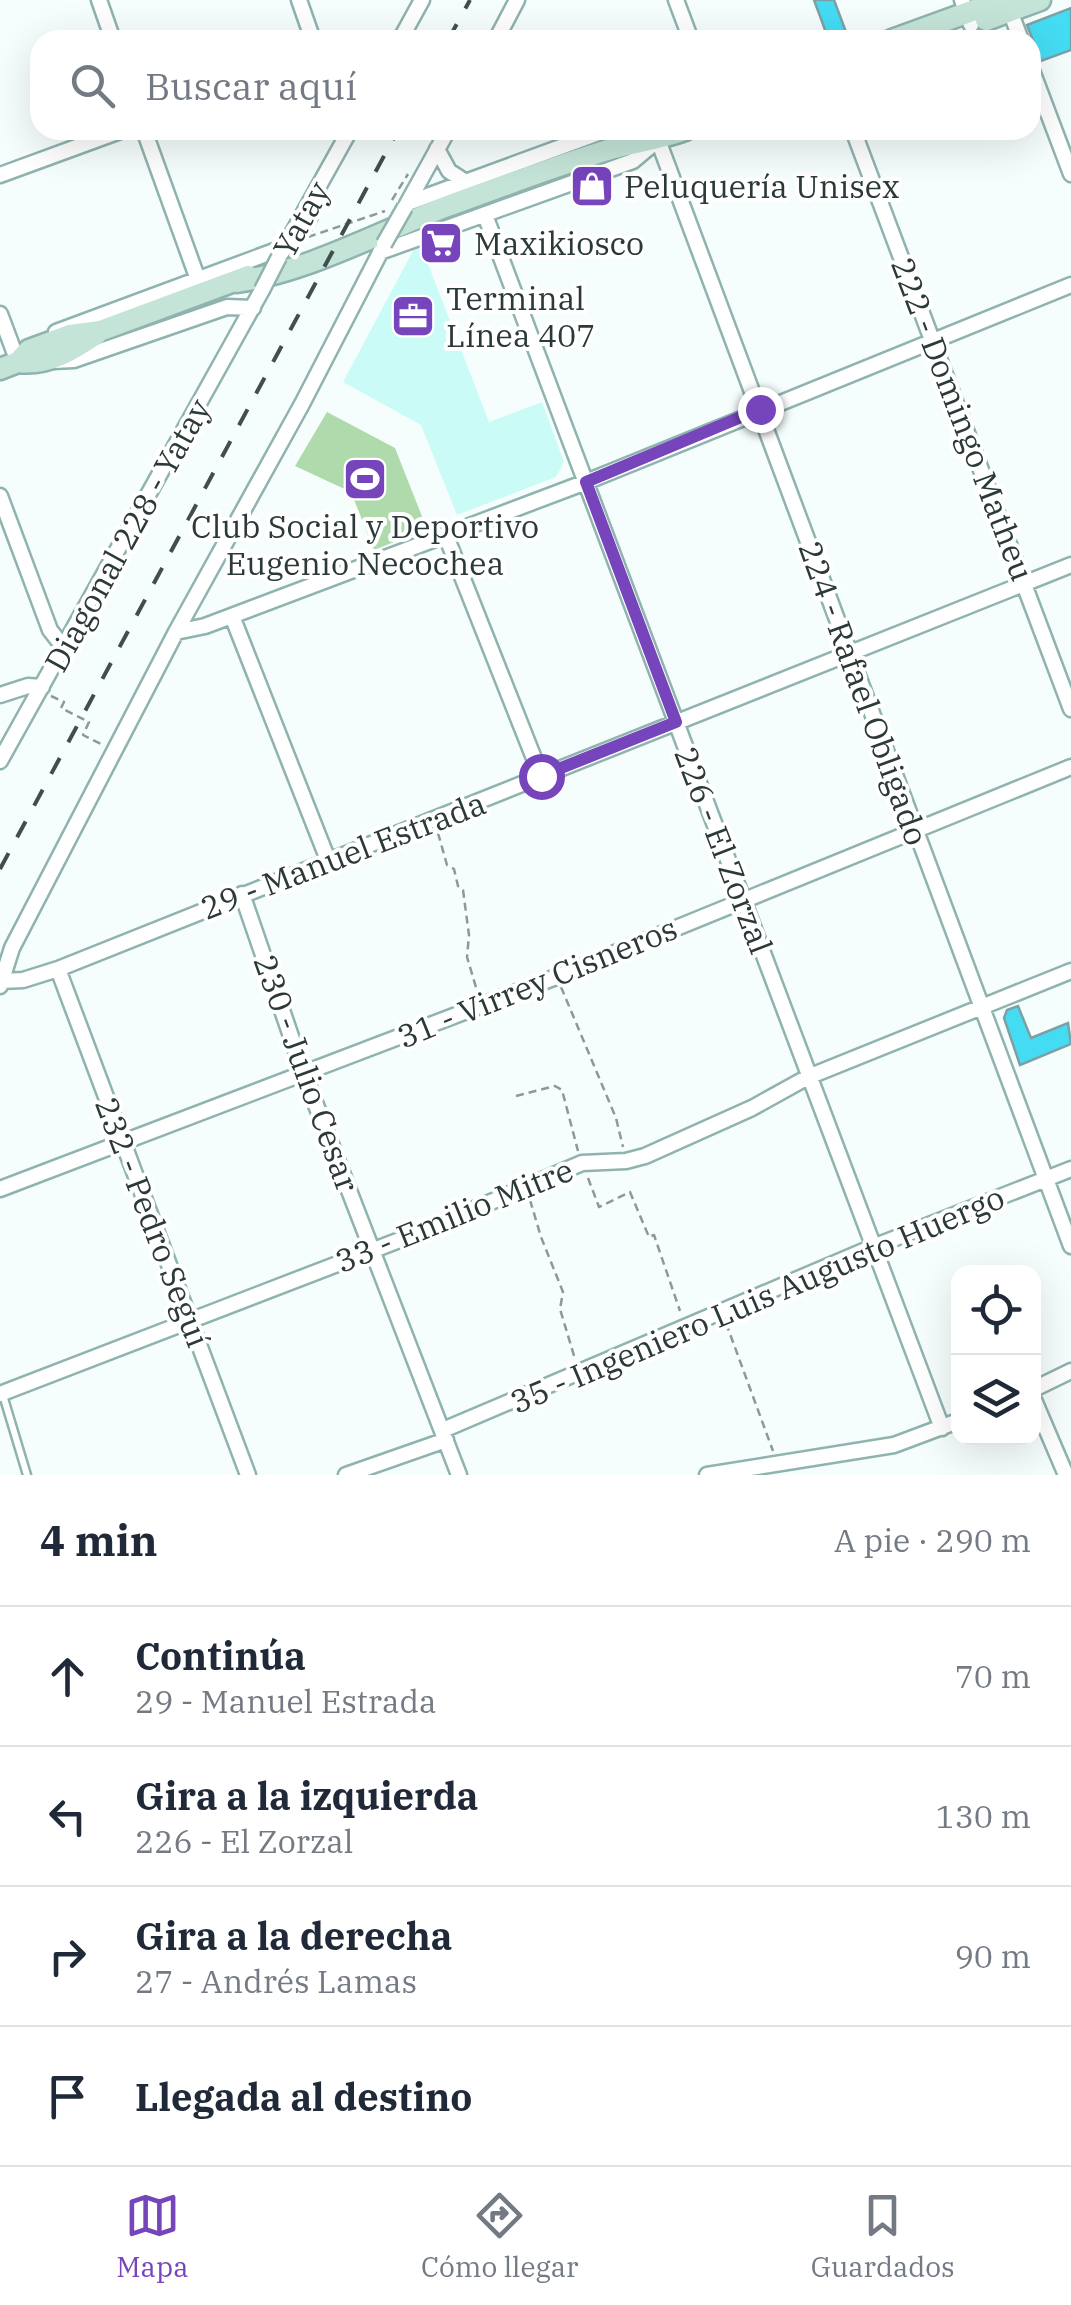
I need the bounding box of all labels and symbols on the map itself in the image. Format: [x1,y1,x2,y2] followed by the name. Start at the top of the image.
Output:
[569,163,615,209] shop icon: Peluquería Unisex
[624,165,900,207] place label: Peluquería Unisex
[263,173,339,264] street label: Yatay
[418,220,464,266] supermarket icon: Maxikiosco
[474,222,644,264] place label: Maxikiosco
[882,252,1044,586] street label: 222 - Domingo Matheu
[446,277,596,356] place label: Terminal Línea 407
[390,293,436,339] office icon: Terminal Línea 407
[738,387,784,433] route end
[34,390,220,679] street label: Diagonal 228 - Yatay
[342,456,388,502] sports icon: Club Social y Deportivo Eugenio Necochea
[191,505,539,584] place label: Club Social y Deportivo Eugenio Necochea
[789,535,939,851] street label: 224 - Rafael Obligado
[665,741,783,959] street label: 226 - El Zorzal
[519,754,565,800] route start
[195,781,491,929] street label: 29 - Manuel Estrada
[391,907,683,1057] street label: 31 - Virrey Cisneros
[245,949,369,1197] street label: 230 - Julio Cesar
[86,1091,220,1353] street label: 232 - Pedro Seguí
[329,1148,579,1282] street label: 33 - Emilio Mitre
[504,1176,1010,1422] street label: 35 - Ingeniero Luis Augusto Huergo

